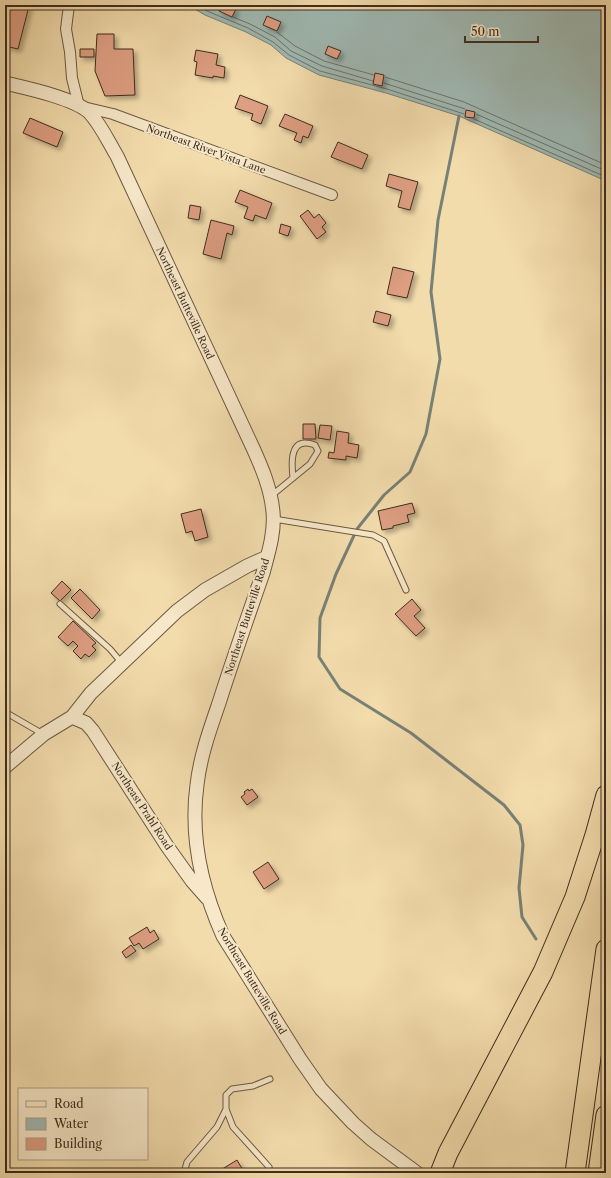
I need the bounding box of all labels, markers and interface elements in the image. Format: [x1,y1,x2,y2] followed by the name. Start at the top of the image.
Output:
[465,18,538,44] scale bar
[471,24,500,39] text: 50 m
[144,121,268,177] street label: Northeast River Vista Lane
[153,245,217,361] street label: Northeast Butteville Road
[222,557,272,677] street label: Northeast Butteville Road
[109,760,175,852] street label: Northeast Prahl Road
[215,925,289,1037] street label: Northeast Butteville Road
[18,1088,148,1160] legend
[54,1096,84,1111] text: Road
[53,1116,88,1131] text: Water
[54,1136,102,1151] text: Building

